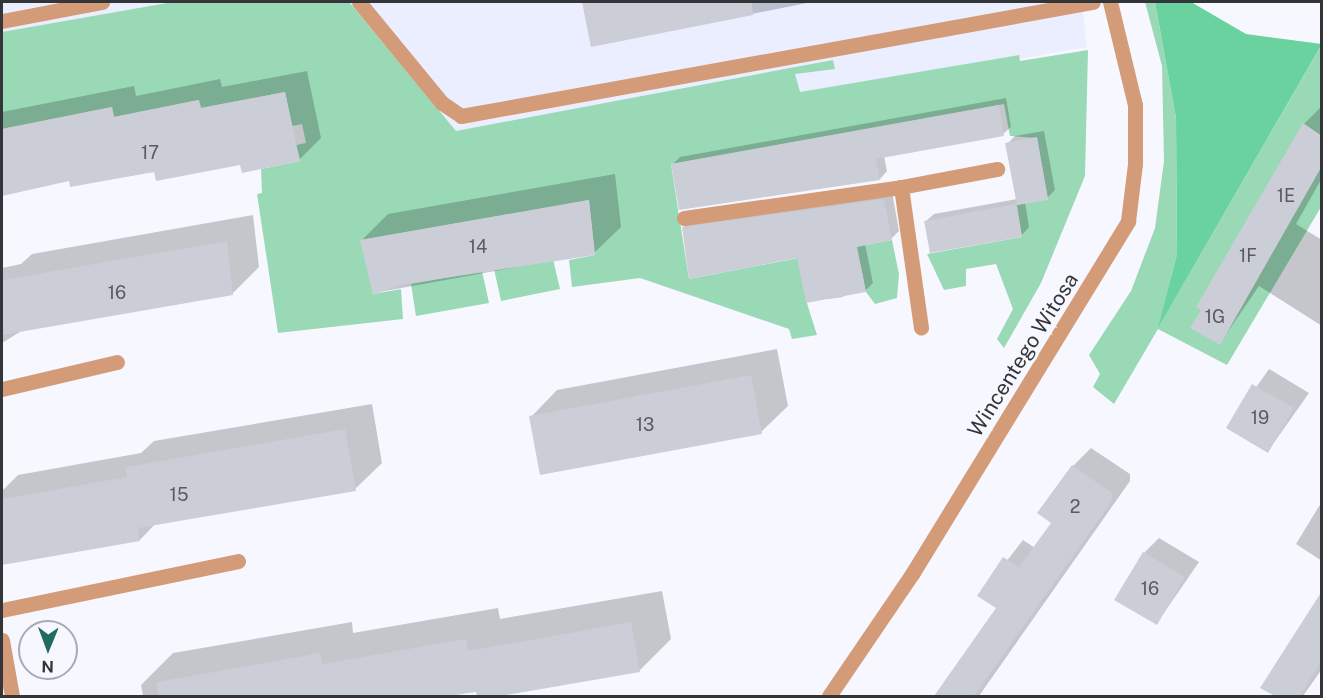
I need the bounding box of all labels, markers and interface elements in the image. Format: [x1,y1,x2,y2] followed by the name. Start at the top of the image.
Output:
[141,142,159,164] house number: 17
[1277,185,1295,207] house number: 1E
[469,236,487,258] house number: 14
[1239,245,1257,267] house number: 1F
[962,268,1084,442] street label: Wincentego Witosa
[108,282,126,304] house number: 16
[1205,306,1225,328] house number: 1G
[1251,407,1269,429] house number: 19
[636,414,654,436] house number: 13
[170,484,188,506] house number: 15
[1070,496,1080,518] house number: 2
[1141,578,1159,600] house number: 16
[18,620,78,680] north arrow
[41,657,54,676] text: N

